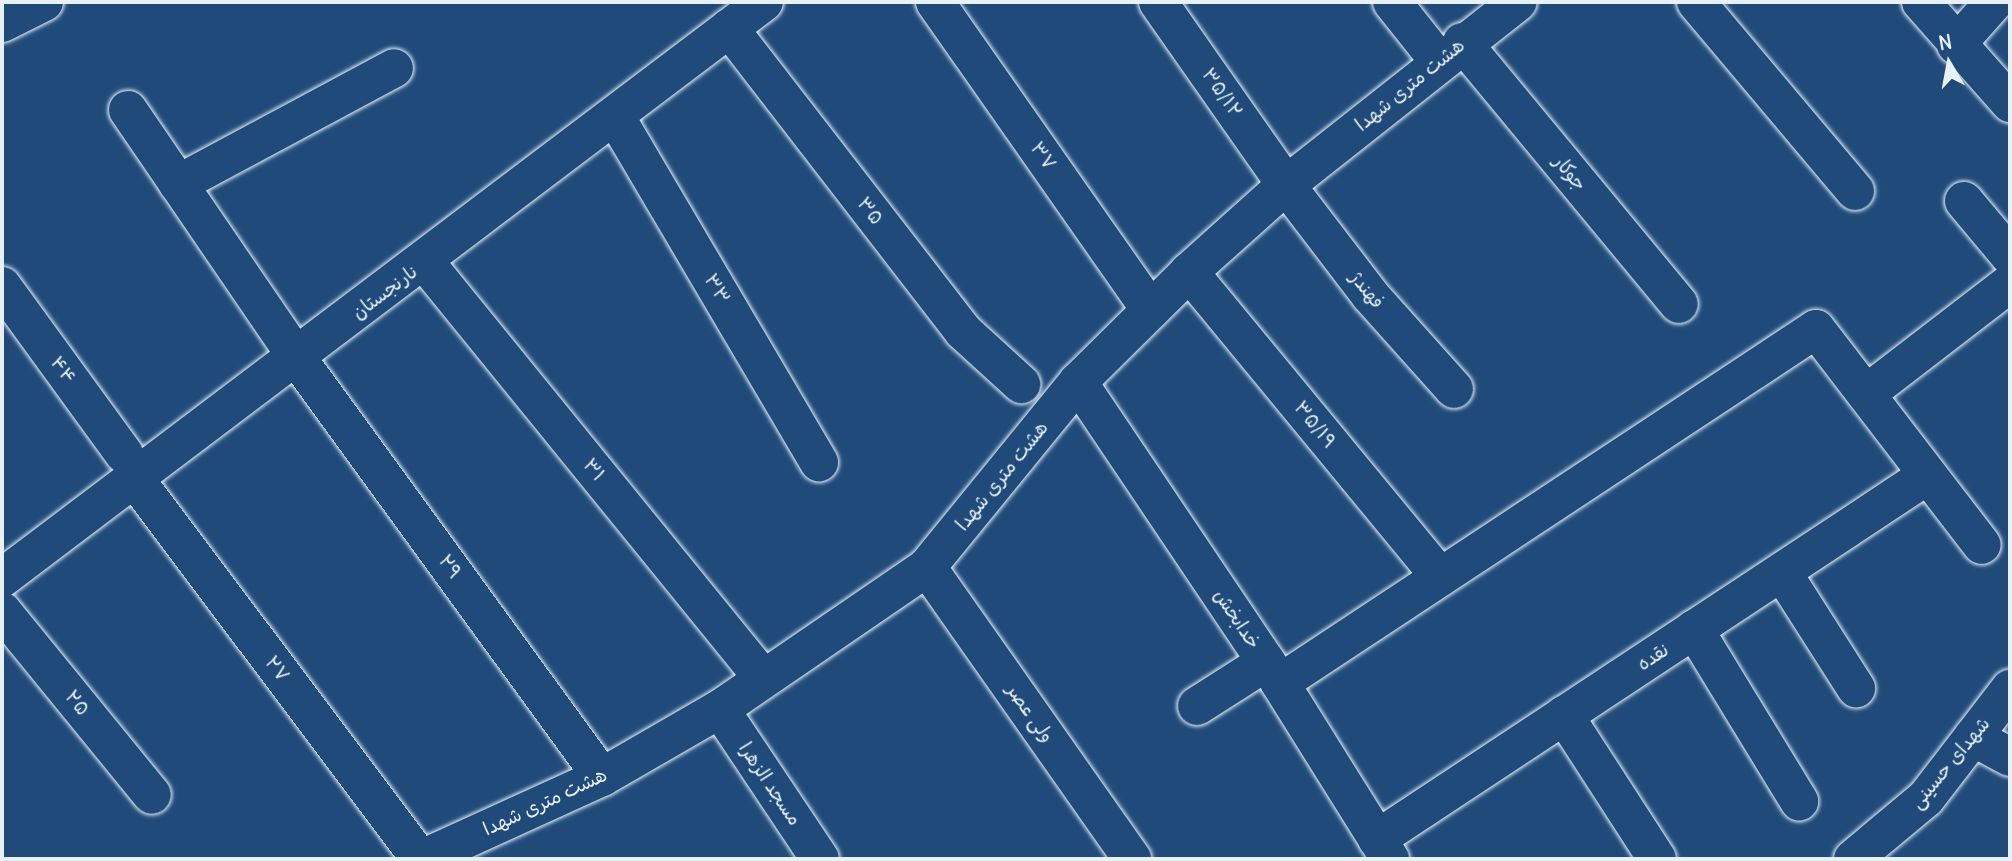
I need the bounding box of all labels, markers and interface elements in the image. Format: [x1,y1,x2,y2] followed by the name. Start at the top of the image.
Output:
[1914,28,1984,98] north arrow
[1937,29,1954,55] text: N
[1351,34,1469,136] street label: هشت متری شهدا
[1197,64,1247,122] street label: ۳۵/۱۲
[1025,138,1061,174] street label: ۳۷
[1549,151,1591,195] street label: جوکار
[852,193,888,229] street label: ۳۵
[348,260,422,324] street label: نارنجستان
[1345,267,1389,313] street label: فهندژ
[699,270,735,308] street label: ۳۳
[45,352,81,388] street label: ۴۴
[1289,397,1341,453] street label: ۳۵/۱۹
[951,417,1053,535] street label: هشت متری شهدا
[578,454,610,486] street label: ۳۱
[433,550,467,584] street label: ۲۹
[1209,585,1265,653] street label: خدابخش
[1633,638,1673,676] street label: نقده
[260,652,294,686] street label: ۲۷
[1002,679,1058,747] street label: ولی عصر
[60,686,94,720] street label: ۲۵
[1905,713,1995,813] street label: شهدای حسینی
[734,738,806,830] street label: مسجد الزهرا
[479,763,611,841] street label: هشت متری شهدا

